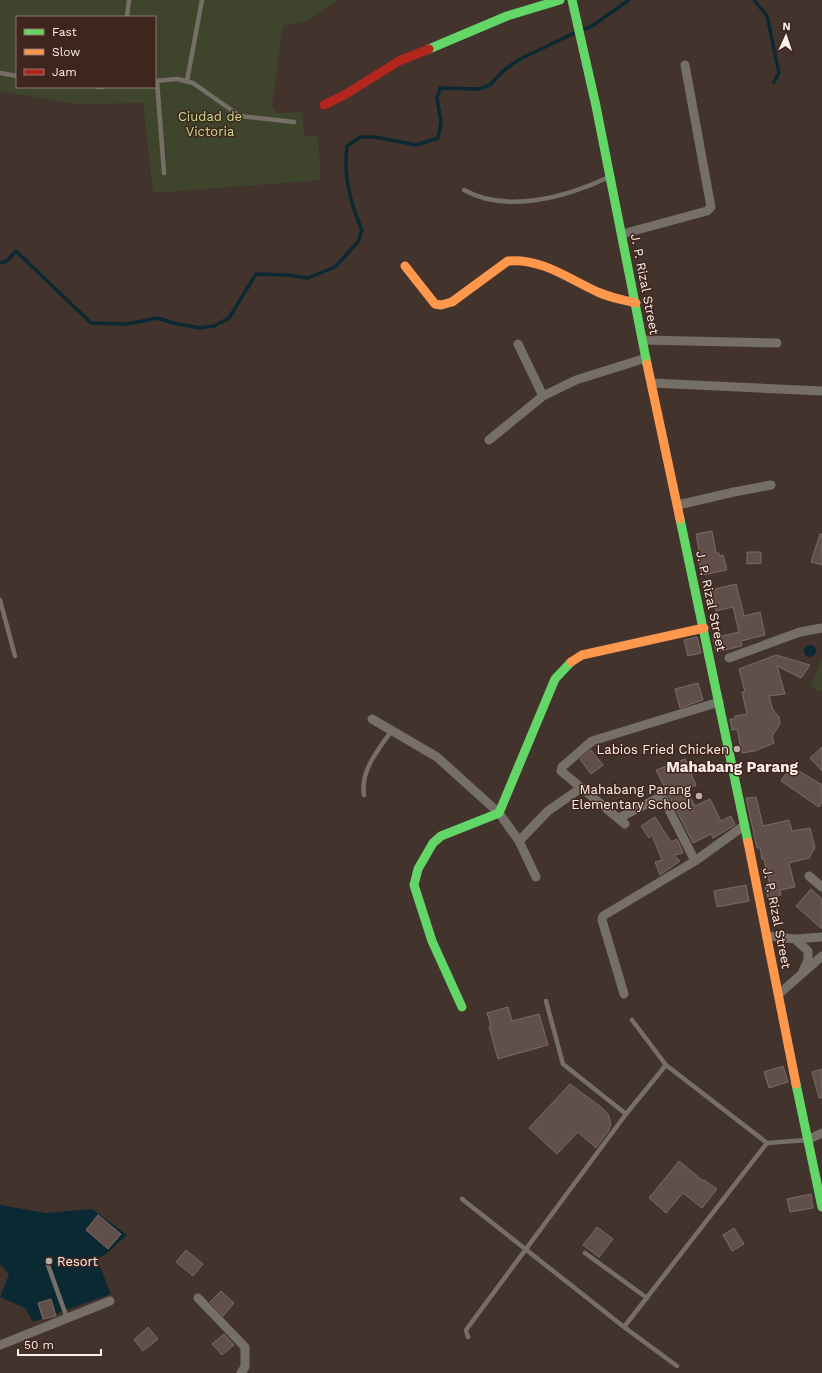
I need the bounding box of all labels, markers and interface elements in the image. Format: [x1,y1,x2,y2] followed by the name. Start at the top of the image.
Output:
[16,16,156,88] legend
[766,16,806,56] north arrow
[782,20,791,33] text: N
[52,25,77,39] text: Fast
[52,45,80,59] text: Slow
[52,65,77,79] text: Jam
[178,109,242,139] park label: Ciudad de Victoria
[628,232,662,336] street label: J. P. Rizal Street
[693,549,729,653] street label: J. P. Rizal Street
[597,742,729,757] place label: Labios Fried Chicken
[732,744,742,754] marker: Labios Fried Chicken
[666,758,798,776] district label: Mahabang Parang
[571,782,691,812] place label: Mahabang Parang Elementary School
[694,791,704,801] marker: Mahabang Parang Elementary School
[760,866,794,970] street label: J. P. Rizal Street
[57,1254,98,1269] place label: Resort
[44,1256,54,1266] marker: Resort
[18,1331,101,1357] scale bar
[24,1338,54,1352] text: 50 m

